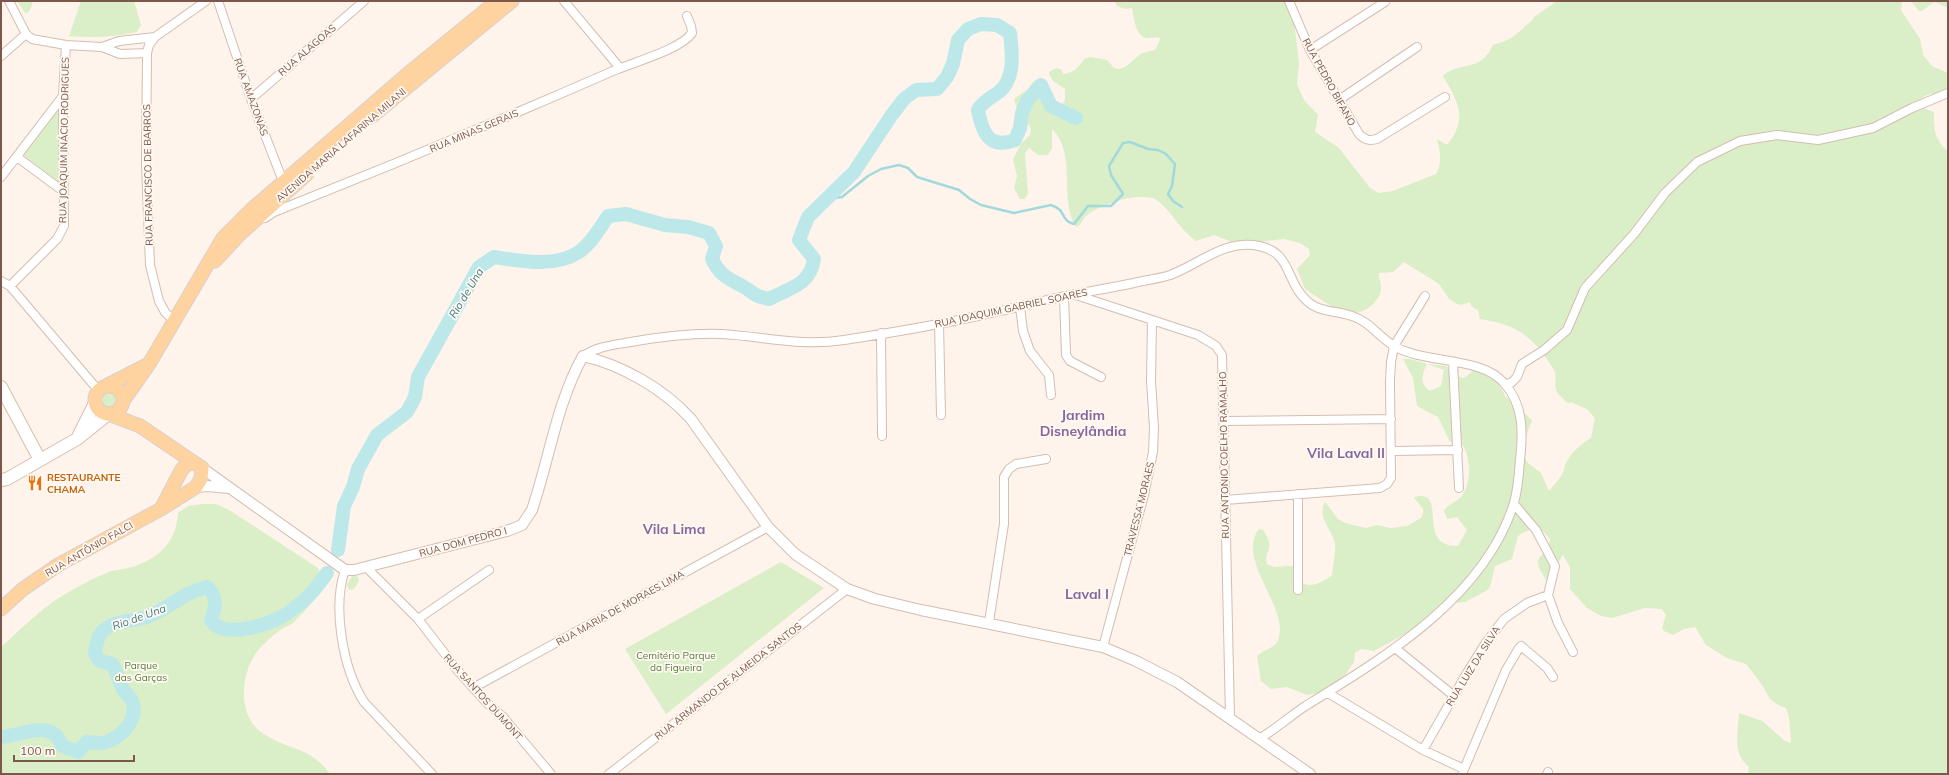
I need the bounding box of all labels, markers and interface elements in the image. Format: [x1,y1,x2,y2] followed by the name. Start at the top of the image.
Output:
[275,21,339,79] street label: RUA ALAGOAS
[1300,36,1359,128] street label: RUA PEDRO BIFANO
[231,56,271,138] street label: RUA AMAZONAS
[56,57,72,223] street label: RUA JOAQUIM INÁCIO RODRIGUES
[273,85,409,205] street label: AVENIDA MARIA LAFARINA MILANI
[140,104,156,246] street label: RUA FRANCISCO DE BARROS
[428,106,520,156] street label: RUA MINAS GERAIS
[446,265,487,321] water label: Rio de Una
[933,285,1089,331] street label: RUA JOAQUIM GABRIEL SOARES
[1216,371,1232,539] street label: RUA ANTONIO COELHO RAMALHO
[1040,406,1126,440] district label: Jardim Disneylândia
[1306,444,1385,462] district label: Vila Laval II
[1121,460,1157,558] street label: TRAVESSA MORAES
[47,471,121,496] place label: RESTAURANTE CHAMA
[26,474,44,492] restaurant icon: RESTAURANTE CHAMA
[43,518,135,580] street label: RUA ANTÔNIO FALCI
[642,520,705,538] district label: Vila Lima
[418,524,508,560] street label: RUA DOM PEDRO I
[554,567,687,649] street label: RUA MARIA DE MORAES LIMA
[1065,585,1109,603] district label: Laval I
[110,601,168,633] water label: Rio de Una
[652,619,804,743] street label: RUA ARMANDO DE ALMEIDA SANTOS
[1443,623,1503,709] street label: RUA LUIZ DA SILVA
[636,649,716,674] park label: Cemitério Parque da Figueira
[441,651,525,743] street label: RUA SANTOS DUMONT
[115,659,167,684] park label: Parque das Garças
[14,737,134,763] scale bar
[20,743,55,758] text: 100 m

